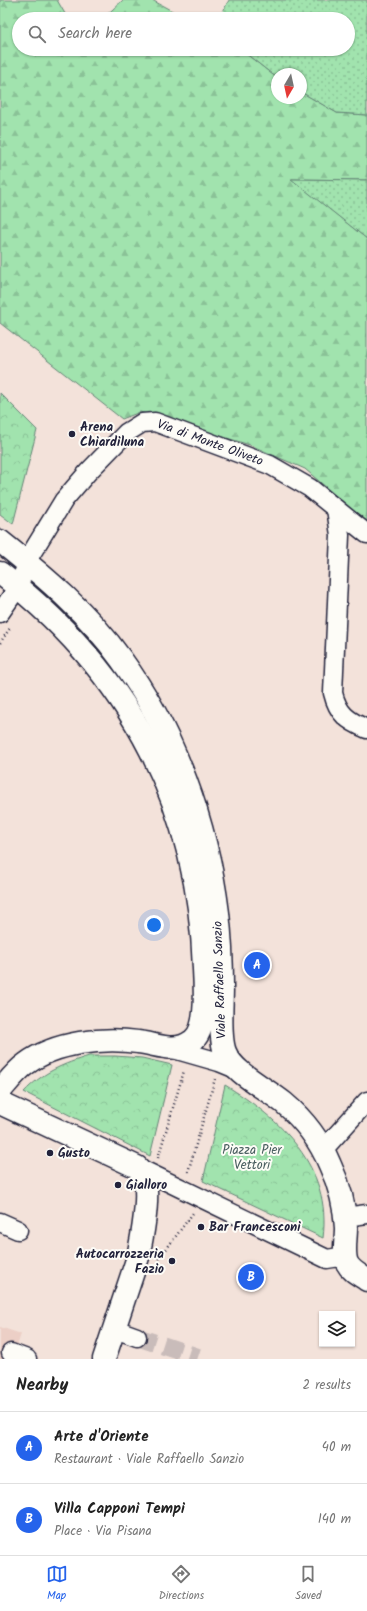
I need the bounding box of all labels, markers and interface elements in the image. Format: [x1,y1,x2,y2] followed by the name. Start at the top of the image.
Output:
[12,12,355,56] search box
[58,22,132,46] text: Search here
[26,23,48,45] icon: search
[271,68,307,104] north arrow
[154,414,266,472] street label: Via di Monte Oliveto
[80,417,144,453] place label: Arena Chiardiluna
[67,429,77,439] marker: Arena Chiardiluna
[144,915,164,935] your location
[207,921,233,1039] street label: Viale Raffaello Sanzio
[244,950,270,980] pin: A
[222,1140,282,1176] park label: Piazza Pier Vettori
[58,1143,90,1164] place label: Gusto
[45,1148,55,1158] marker: Gusto
[126,1175,167,1196] place label: Gialloro
[113,1180,123,1190] marker: Gialloro
[209,1217,301,1238] place label: Bar Francesconi
[196,1222,206,1232] marker: Bar Francesconi
[76,1244,164,1280] place label: Autocarrozzeria Fazio
[167,1256,177,1266] marker: Autocarrozzeria Fazio
[238,1262,264,1292] pin: B
[319,1311,355,1347] map controls
[319,1311,355,1347] button: layers
[16,1372,68,1399] text: Nearby
[303,1375,351,1396] text: 2 results
[54,1425,148,1449] text: Arte d'Oriente
[25,1437,33,1458] text: A
[322,1437,351,1458] text: 40 m
[54,1449,244,1470] text: Restaurant · Viale Raffaello Sanzio
[54,1497,185,1521] text: Villa Capponi Tempi
[25,1509,33,1530] text: B
[318,1509,351,1530] text: 140 m
[54,1521,152,1542] text: Place · Via Pisana
[46,1563,68,1605] tab: Map
[159,1563,204,1605] tab: Directions
[295,1563,321,1605] tab: Saved

